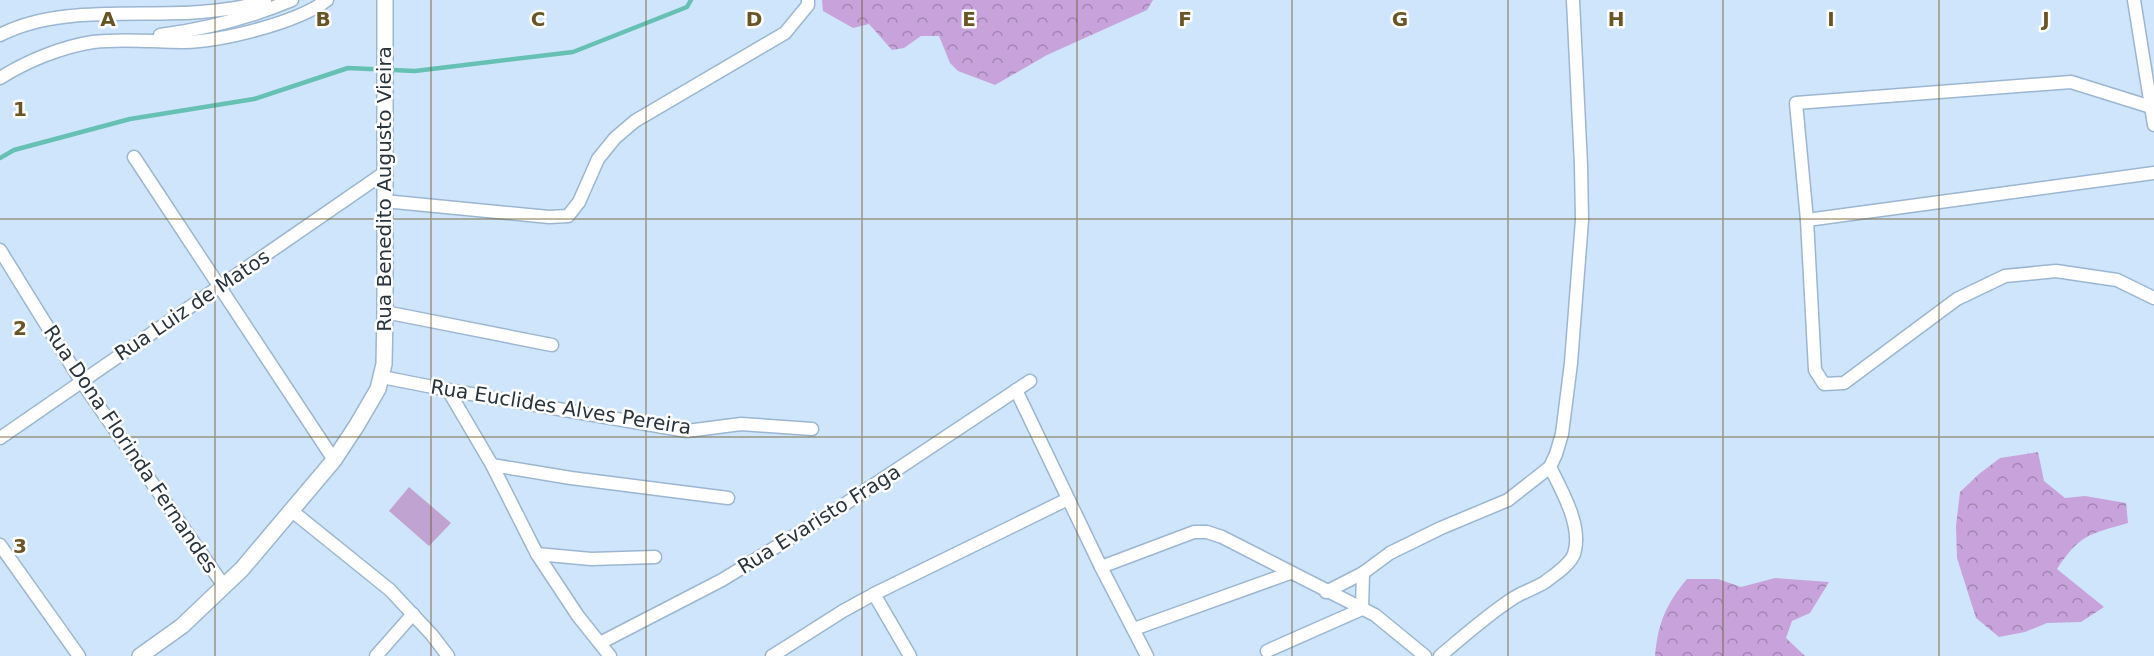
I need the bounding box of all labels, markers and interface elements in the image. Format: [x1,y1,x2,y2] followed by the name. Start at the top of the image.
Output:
[100,7,116,31] text: A
[315,7,331,31] text: B
[531,7,545,31] text: C
[746,7,762,31] text: D
[962,7,976,31] text: E
[1178,7,1192,31] text: F
[1392,7,1408,31] text: G
[1608,7,1624,31] text: H
[1827,7,1835,31] text: I
[2040,7,2050,31] text: J
[372,46,396,332] street label: Rua Benedito Augusto Vieira
[13,97,27,121] text: 1
[110,244,274,366] street label: Rua Luiz de Matos
[13,316,27,340] text: 2
[39,320,223,578] street label: Rua Dona Florinda Fernandes
[429,375,693,439] street label: Rua Euclides Alves Pereira
[733,459,905,579] street label: Rua Evaristo Fraga
[13,534,27,558] text: 3

